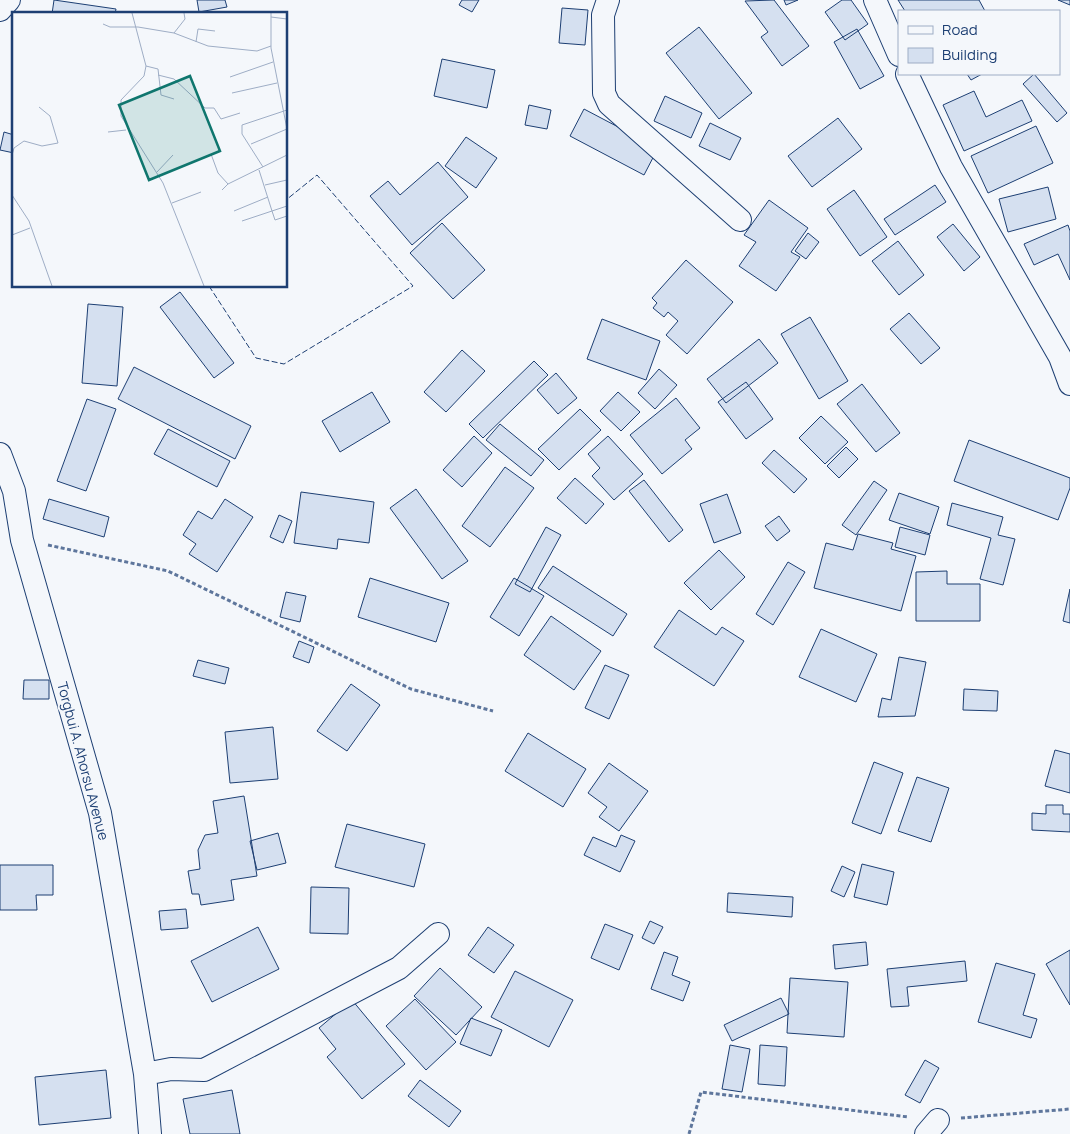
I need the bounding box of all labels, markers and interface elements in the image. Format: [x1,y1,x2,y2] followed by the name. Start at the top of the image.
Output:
[898,10,1060,75] legend
[12,12,288,288] inset map
[942,19,978,40] text: Road
[942,44,997,65] text: Building
[53,680,114,842] street label: Torgbui A. Ahorsu Avenue

